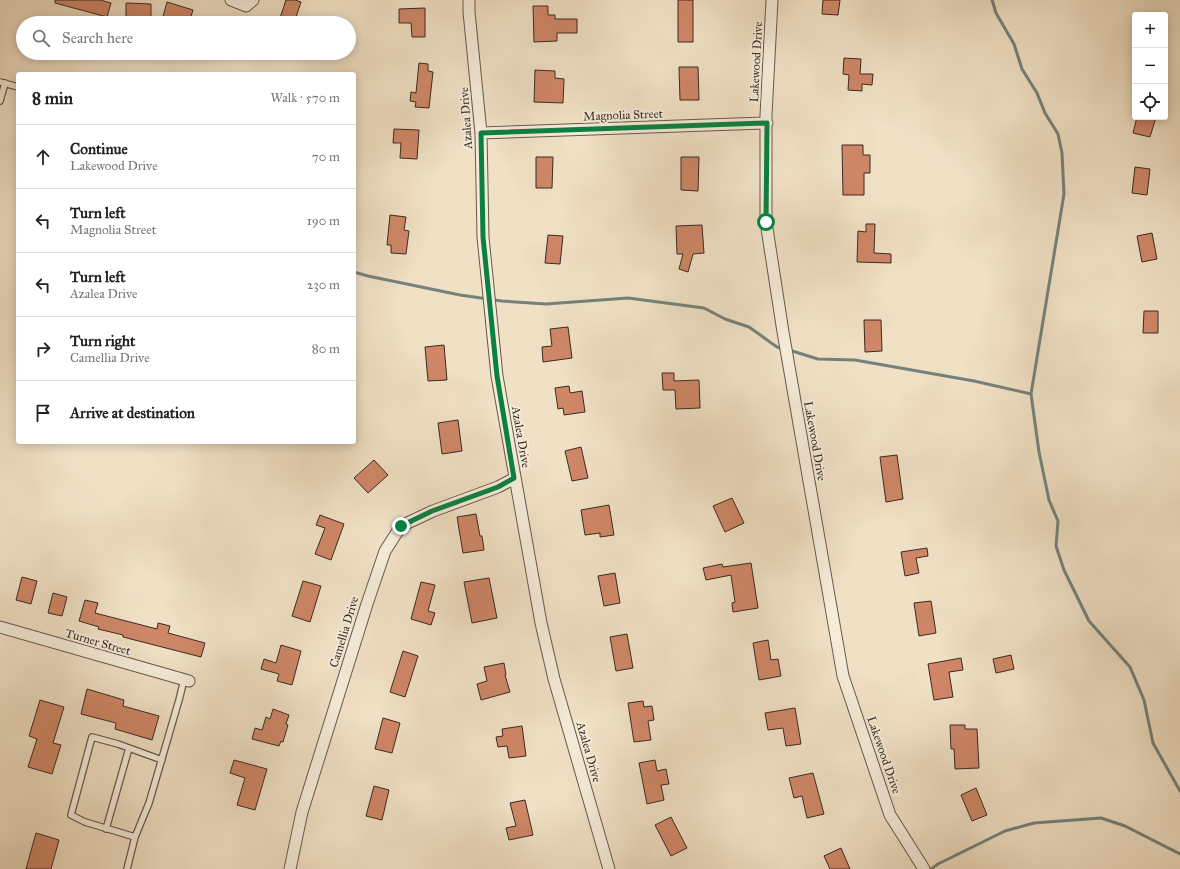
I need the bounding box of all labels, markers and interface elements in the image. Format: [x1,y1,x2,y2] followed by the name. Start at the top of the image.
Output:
[1132,12,1168,120] map controls
[1132,12,1168,48] button: +
[16,16,356,60] search box
[747,21,765,103] street label: Lakewood Drive
[30,27,52,49] icon: search
[62,29,133,47] text: Search here
[1132,48,1168,84] button: −
[1132,84,1168,120] button: locate
[457,86,475,151] street label: Azalea Drive
[32,88,73,109] text: 8 min
[271,90,340,106] text: Walk · 570 m
[583,107,664,124] street label: Magnolia Street
[70,140,128,158] text: Continue
[32,146,54,168] icon: ahead
[312,149,340,165] text: 70 m
[70,158,158,174] text: Lakewood Drive
[70,204,126,222] text: Turn left
[32,210,54,232] icon: left
[307,213,340,229] text: 190 m
[757,213,775,231] route start
[70,222,156,238] text: Magnolia Street
[70,268,126,286] text: Turn left
[32,274,54,296] icon: left
[307,277,340,293] text: 230 m
[70,286,138,302] text: Azalea Drive
[70,332,135,350] text: Turn right
[32,338,54,360] icon: right
[312,341,340,357] text: 80 m
[70,350,150,366] text: Camellia Drive
[801,400,829,482] street label: Lakewood Drive
[32,402,54,424] icon: arrive
[70,404,195,422] text: Arrive at destination
[509,404,533,469] street label: Azalea Drive
[392,517,410,535] route end
[327,595,361,669] street label: Camellia Drive
[64,626,133,658] street label: Turner Street
[864,715,904,795] street label: Lakewood Drive
[573,719,604,784] street label: Azalea Drive

